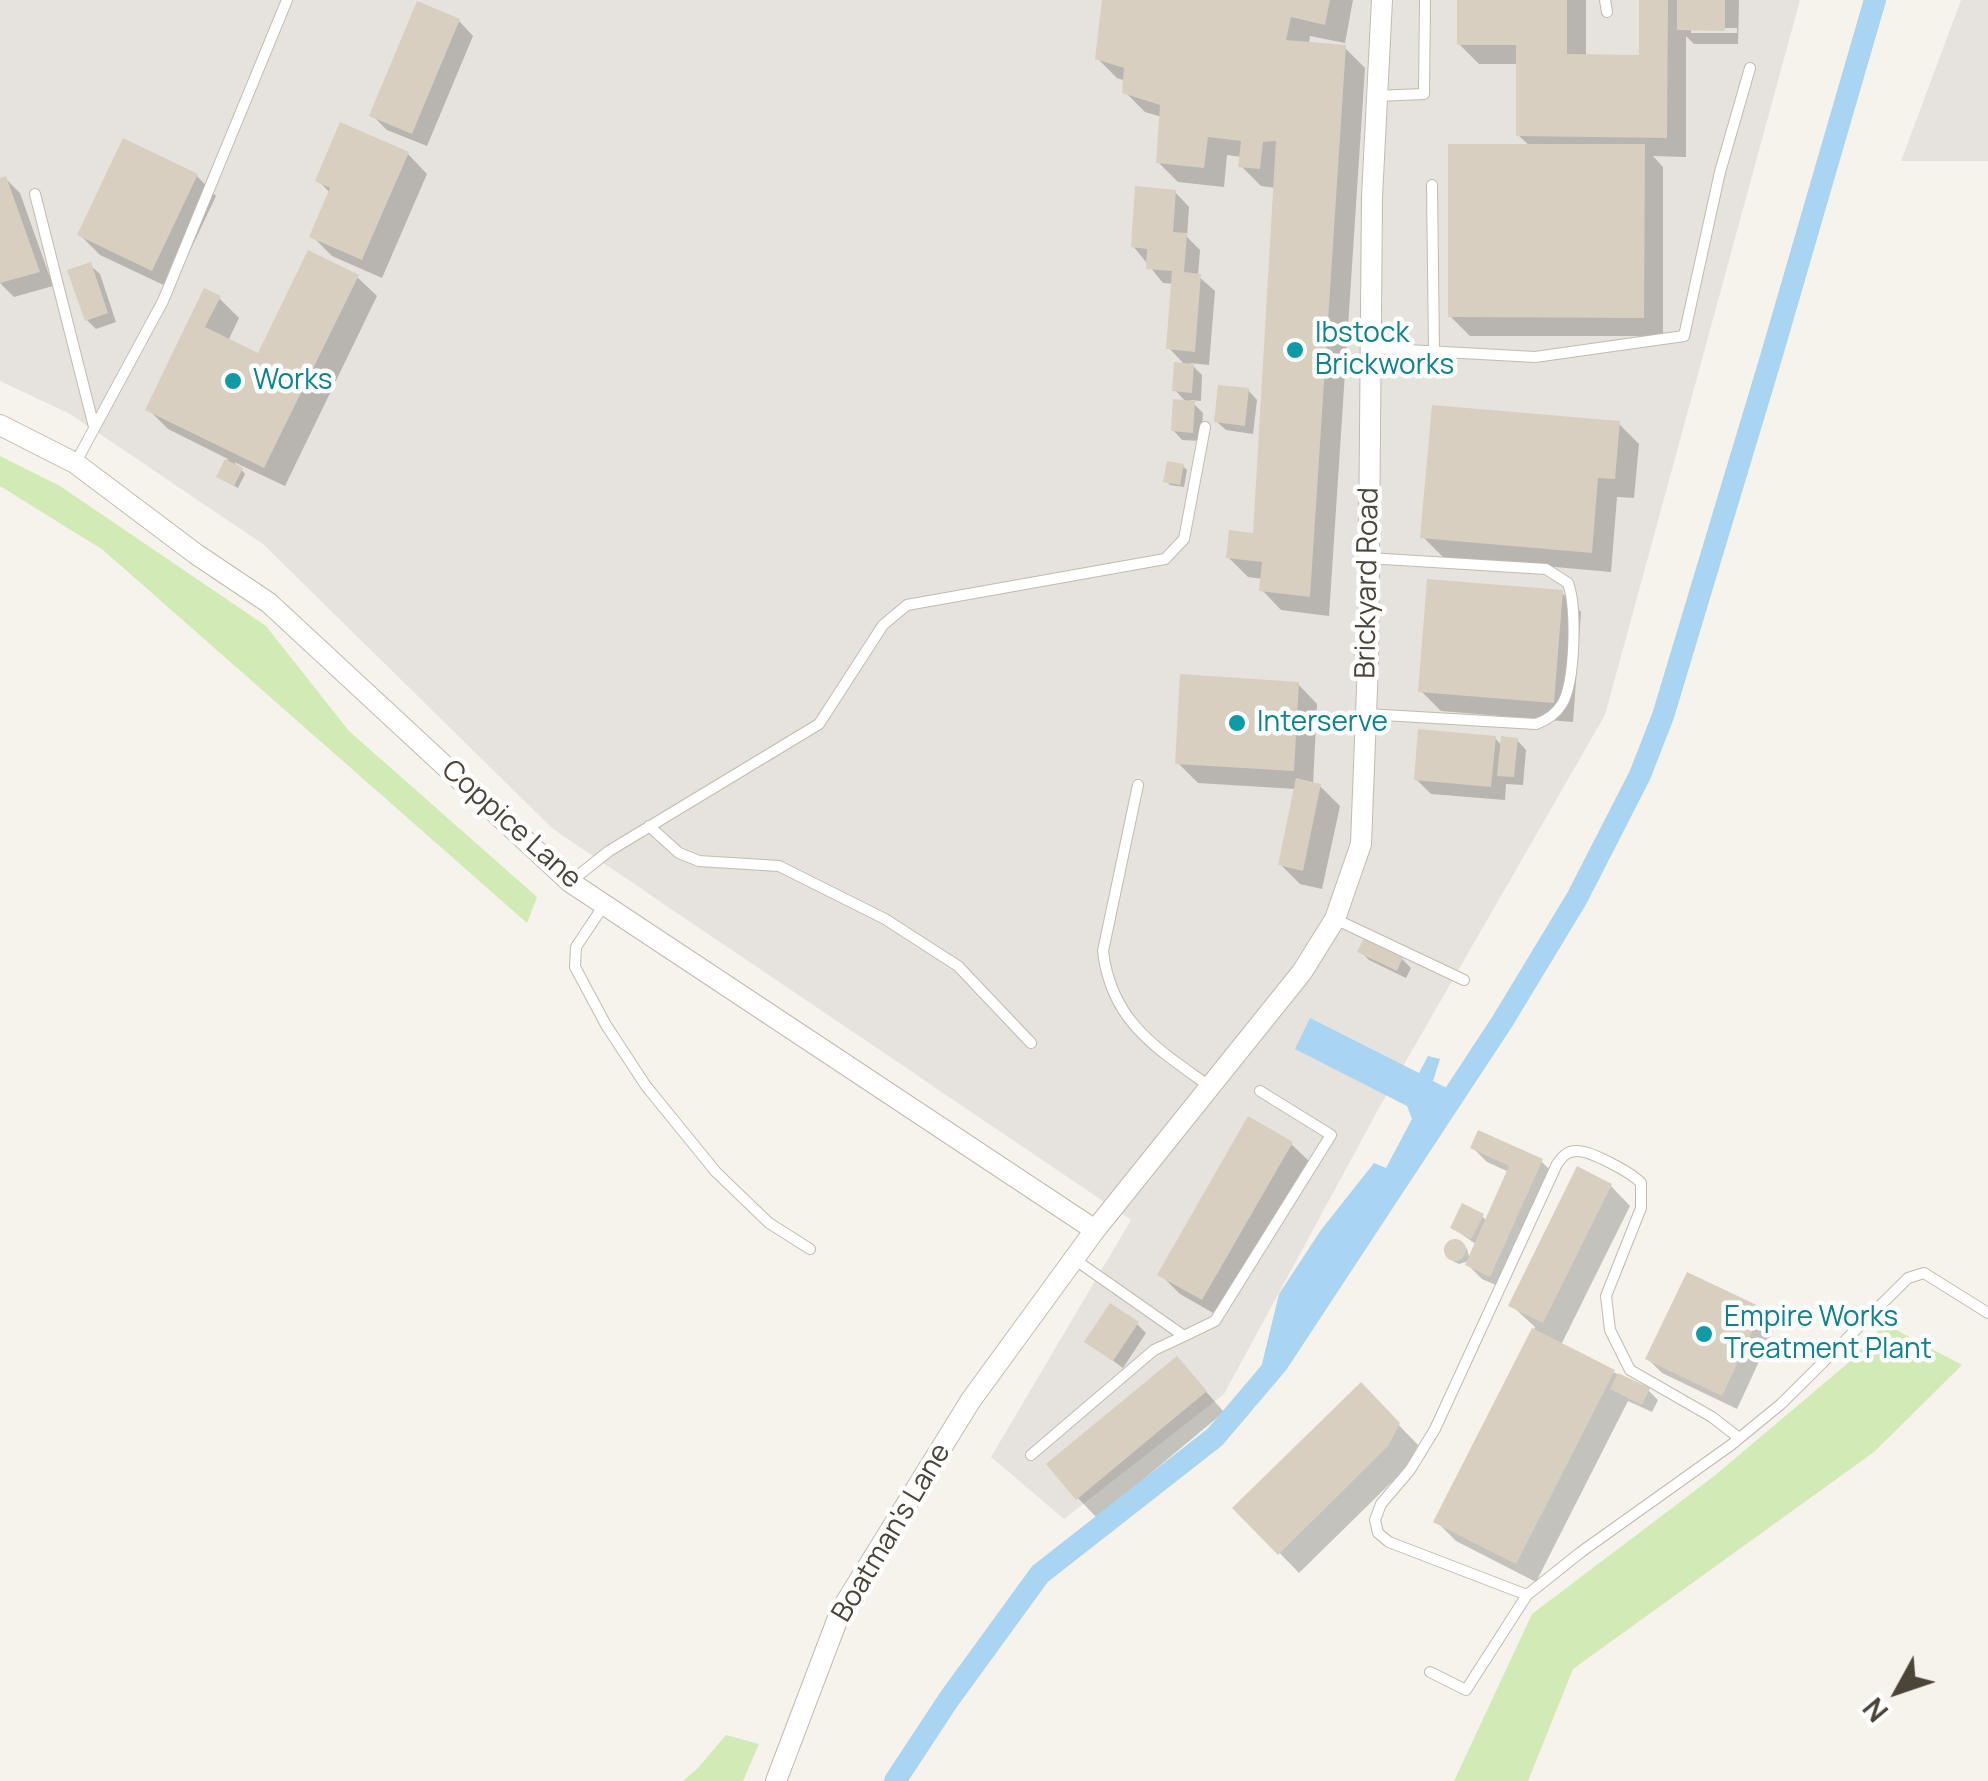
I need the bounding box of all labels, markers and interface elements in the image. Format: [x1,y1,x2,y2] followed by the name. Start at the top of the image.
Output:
[1315,317,1454,383] place label: Ibstock Brickworks
[1284,339,1306,361] marker: Ibstock Brickworks
[253,364,332,398] place label: Works
[222,370,244,392] marker: Works
[1350,487,1386,679] street label: Brickyard Road
[1257,706,1388,740] place label: Interserve
[1226,712,1248,734] marker: Interserve
[434,754,588,896] street label: Coppice Lane
[1724,1301,1932,1367] place label: Empire Works Treatment Plant
[1693,1323,1715,1345] marker: Empire Works Treatment Plant
[826,1438,958,1628] street label: Boatman's Lane
[1848,1641,1948,1741] north arrow
[1854,1690,1896,1730] text: N

